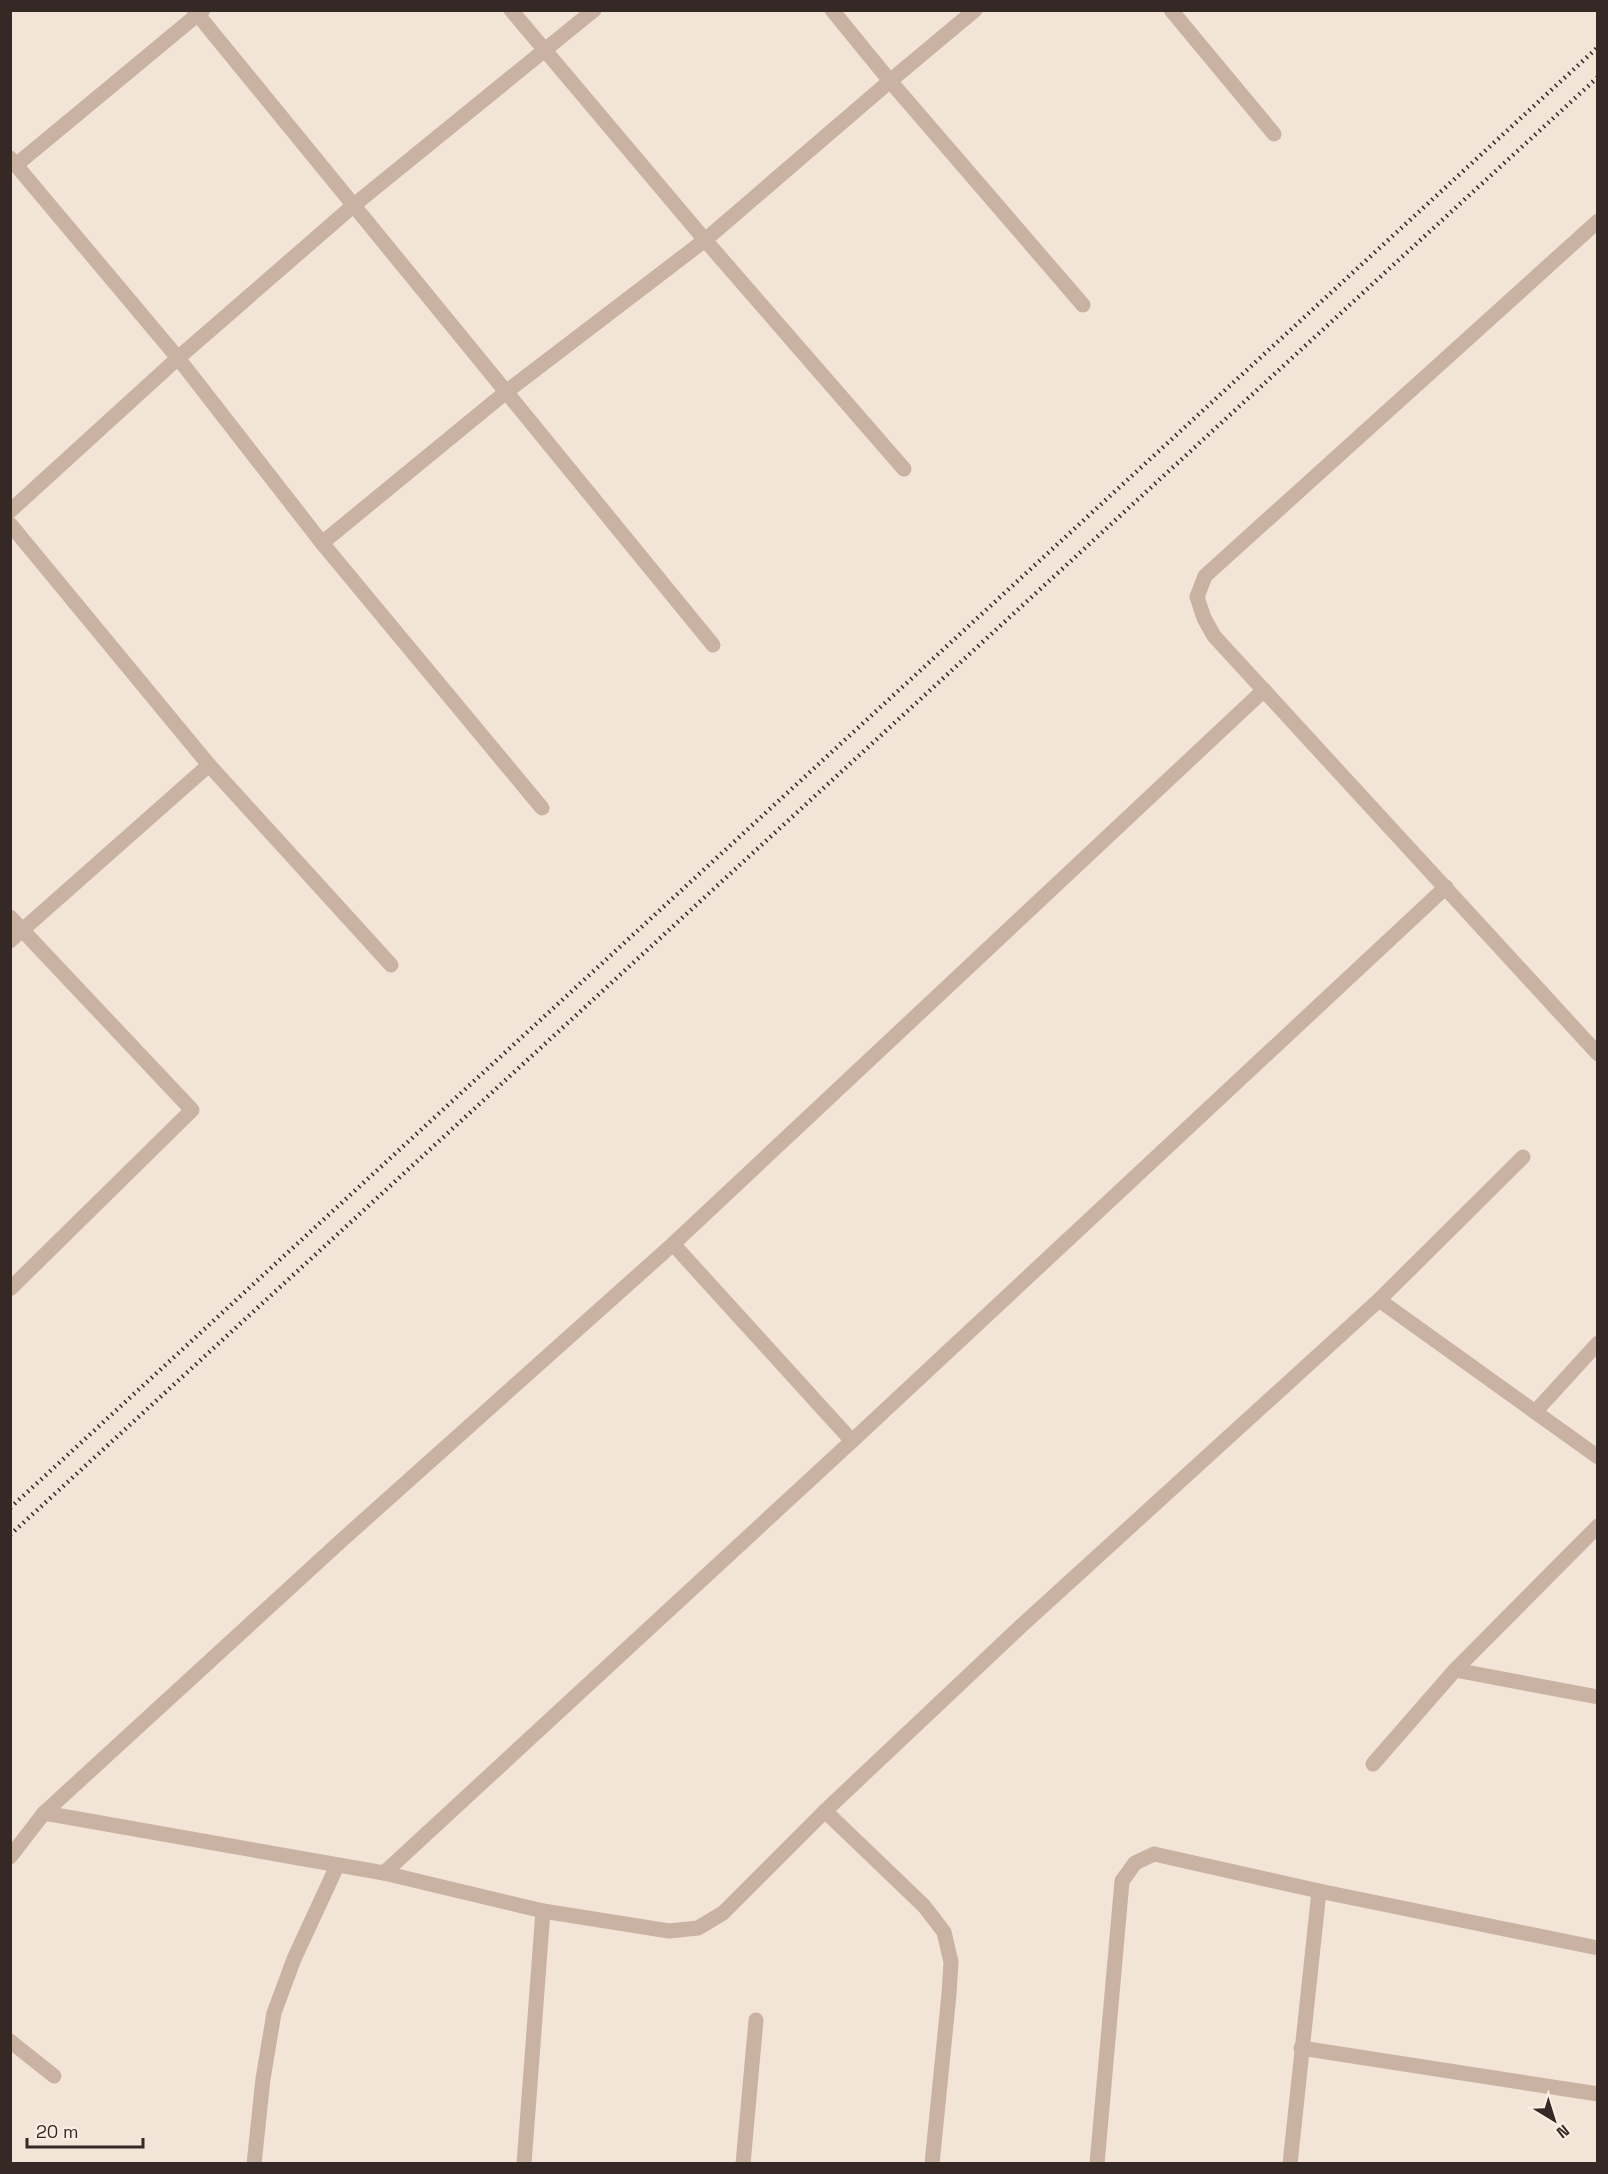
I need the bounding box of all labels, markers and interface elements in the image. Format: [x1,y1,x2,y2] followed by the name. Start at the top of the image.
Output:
[1524,2090,1584,2150] north arrow
[27,2111,142,2149] scale bar
[36,2120,79,2143] text: 20 m
[1552,2120,1574,2143] text: N

